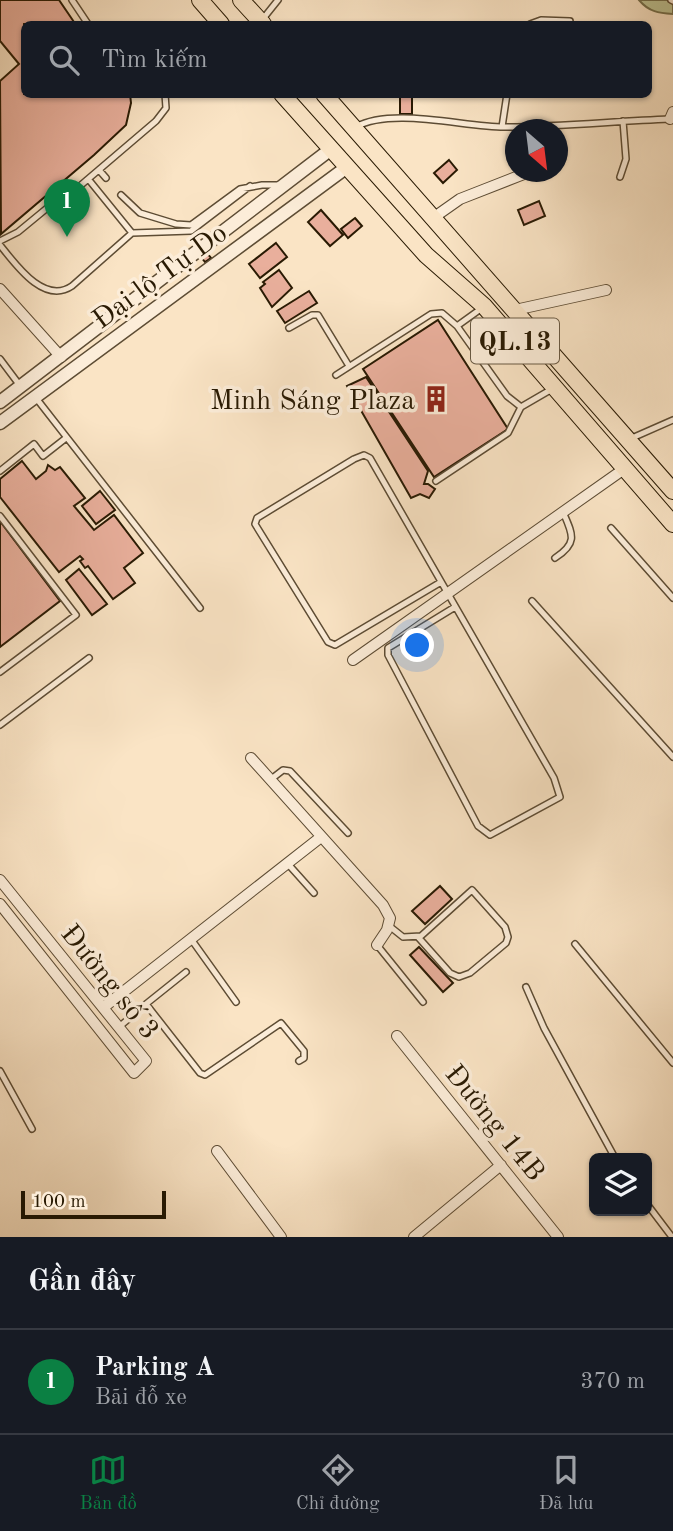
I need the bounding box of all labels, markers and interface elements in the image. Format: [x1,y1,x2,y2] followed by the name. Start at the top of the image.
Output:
[21,21,652,98] search box
[45,41,83,79] icon: search
[101,47,208,73] text: Tìm kiếm
[505,119,568,182] north arrow
[44,179,90,237] pin: 1
[88,220,233,335] street label: Đại lộ Tự Do
[471,318,559,364] road number: QL.13
[421,384,451,414] building icon: Minh Sáng Plaza
[210,388,415,416] place label: Minh Sáng Plaza
[400,628,434,662] your location
[54,920,164,1046] street label: Đường số 3
[439,1061,549,1187] street label: Đường 14B
[589,1153,652,1216] map controls
[589,1153,652,1216] button: layers
[21,1188,166,1220] scale bar
[32,1193,85,1212] text: 100 m
[28,1267,136,1297] text: Gần đây
[95,1355,215,1381] text: Parking A
[44,1370,58,1393] text: 1
[580,1370,645,1393] text: 370 m
[95,1386,187,1409] text: Bãi đỗ xe
[80,1451,137,1516] tab: Bản đồ
[296,1451,380,1516] tab: Chỉ đường
[539,1451,593,1516] tab: Đã lưu

